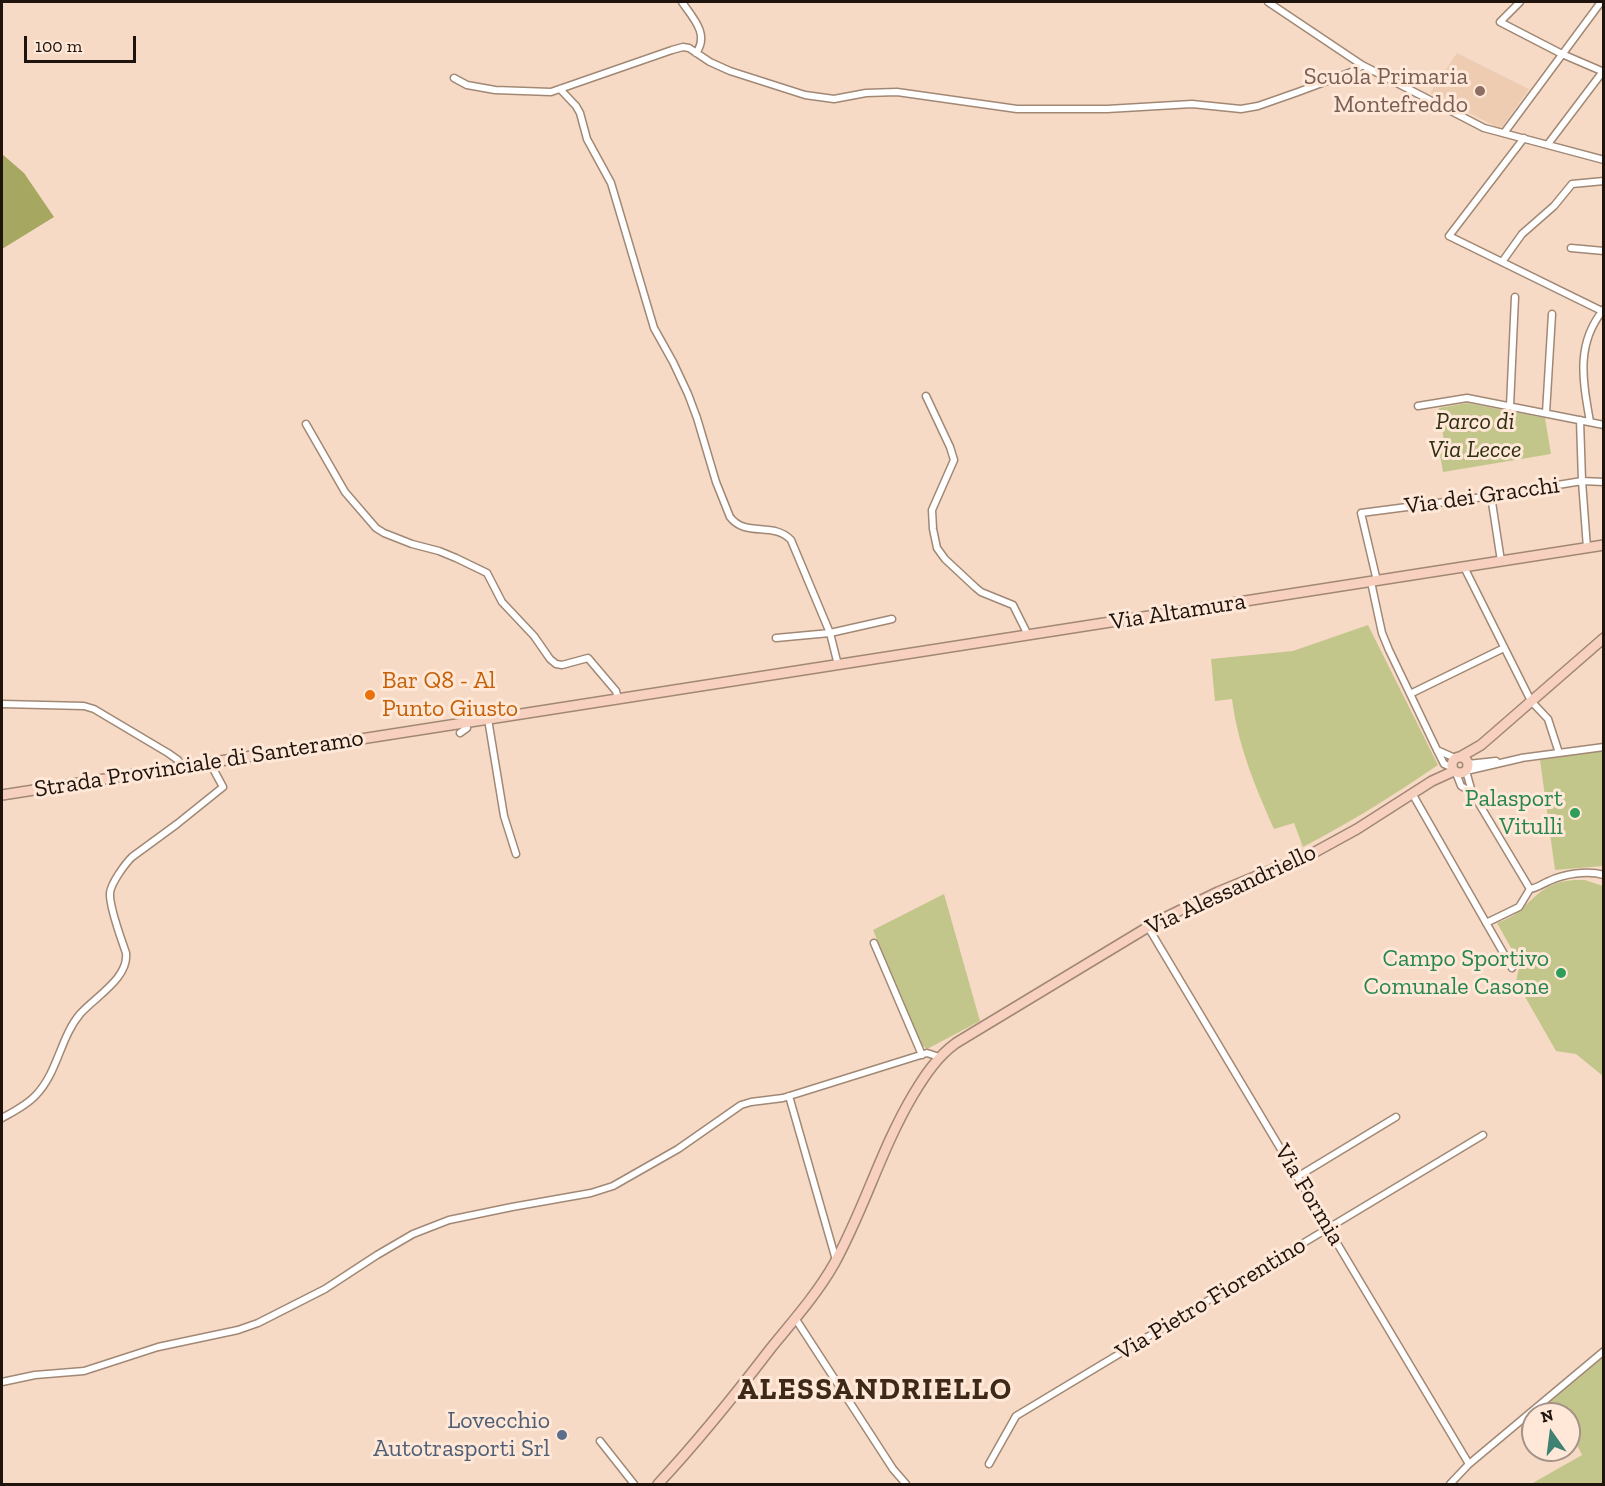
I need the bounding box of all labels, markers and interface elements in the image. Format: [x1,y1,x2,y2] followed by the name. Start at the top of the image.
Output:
[27,24,140,62] scale bar
[35,35,82,57] text: 100 m
[1304,63,1468,119] place label: Scuola Primaria Montefreddo
[1473,84,1487,98] marker: Scuola Primaria Montefreddo
[1428,408,1522,464] park label: Parco di Via Lecce
[1403,471,1561,521] street label: Via dei Gracchi
[1108,587,1248,637] street label: Via Altamura
[382,667,518,723] place label: Bar Q8 - Al Punto Giusto
[363,688,377,702] marker: Bar Q8 - Al Punto Giusto
[32,724,366,804] street label: Strada Provinciale di Santeramo
[1465,785,1563,841] place label: Palasport Vitulli
[1568,806,1582,820] marker: Palasport Vitulli
[1141,838,1321,942] street label: Via Alessandriello
[1364,945,1549,1001] place label: Campo Sportivo Comunale Casone
[1554,966,1568,980] marker: Campo Sportivo Comunale Casone
[1268,1139,1350,1251] street label: Via Formia
[1111,1231,1311,1367] street label: Via Pietro Fiorentino
[737,1372,1013,1408] district label: ALESSANDRIELLO
[1521,1402,1581,1462] north arrow
[1539,1405,1555,1427] text: N
[373,1407,550,1463] place label: Lovecchio Autotrasporti Srl
[555,1428,569,1442] marker: Lovecchio Autotrasporti Srl

